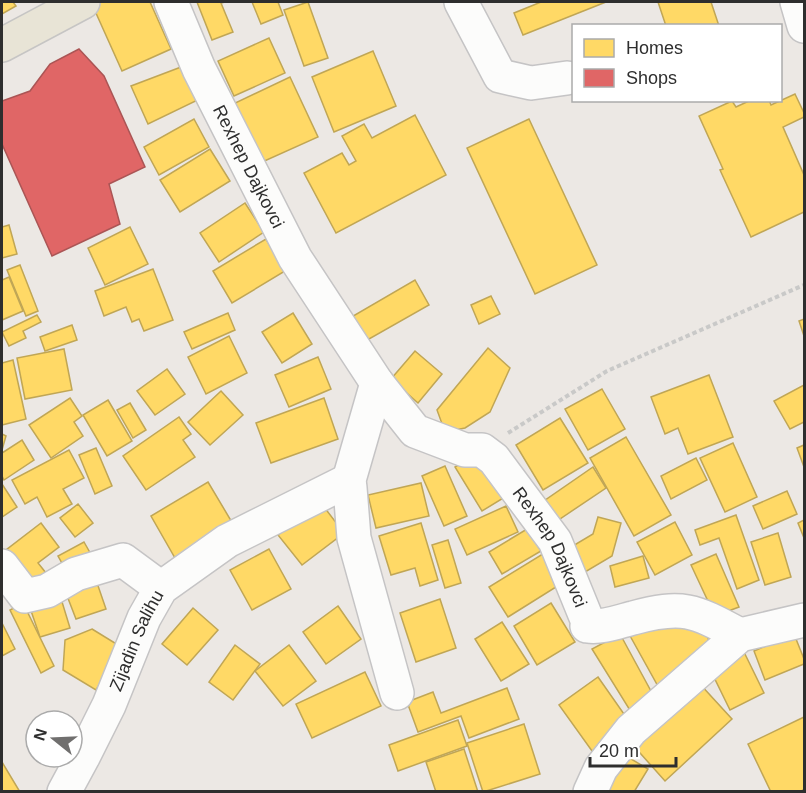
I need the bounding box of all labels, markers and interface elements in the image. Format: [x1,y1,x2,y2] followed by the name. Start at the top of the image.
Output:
[572,24,782,102] legend
[626,38,683,58] text: Homes
[626,68,677,88] text: Shops
[209,102,288,231] street label: Rexhep Dajkovci
[508,483,591,610] street label: Rexhep Dajkovci
[106,587,168,694] street label: Zijadin Salihu
[24,709,84,769] north arrow
[30,726,50,743] text: N
[590,730,676,768] scale bar
[599,741,639,761] text: 20 m

